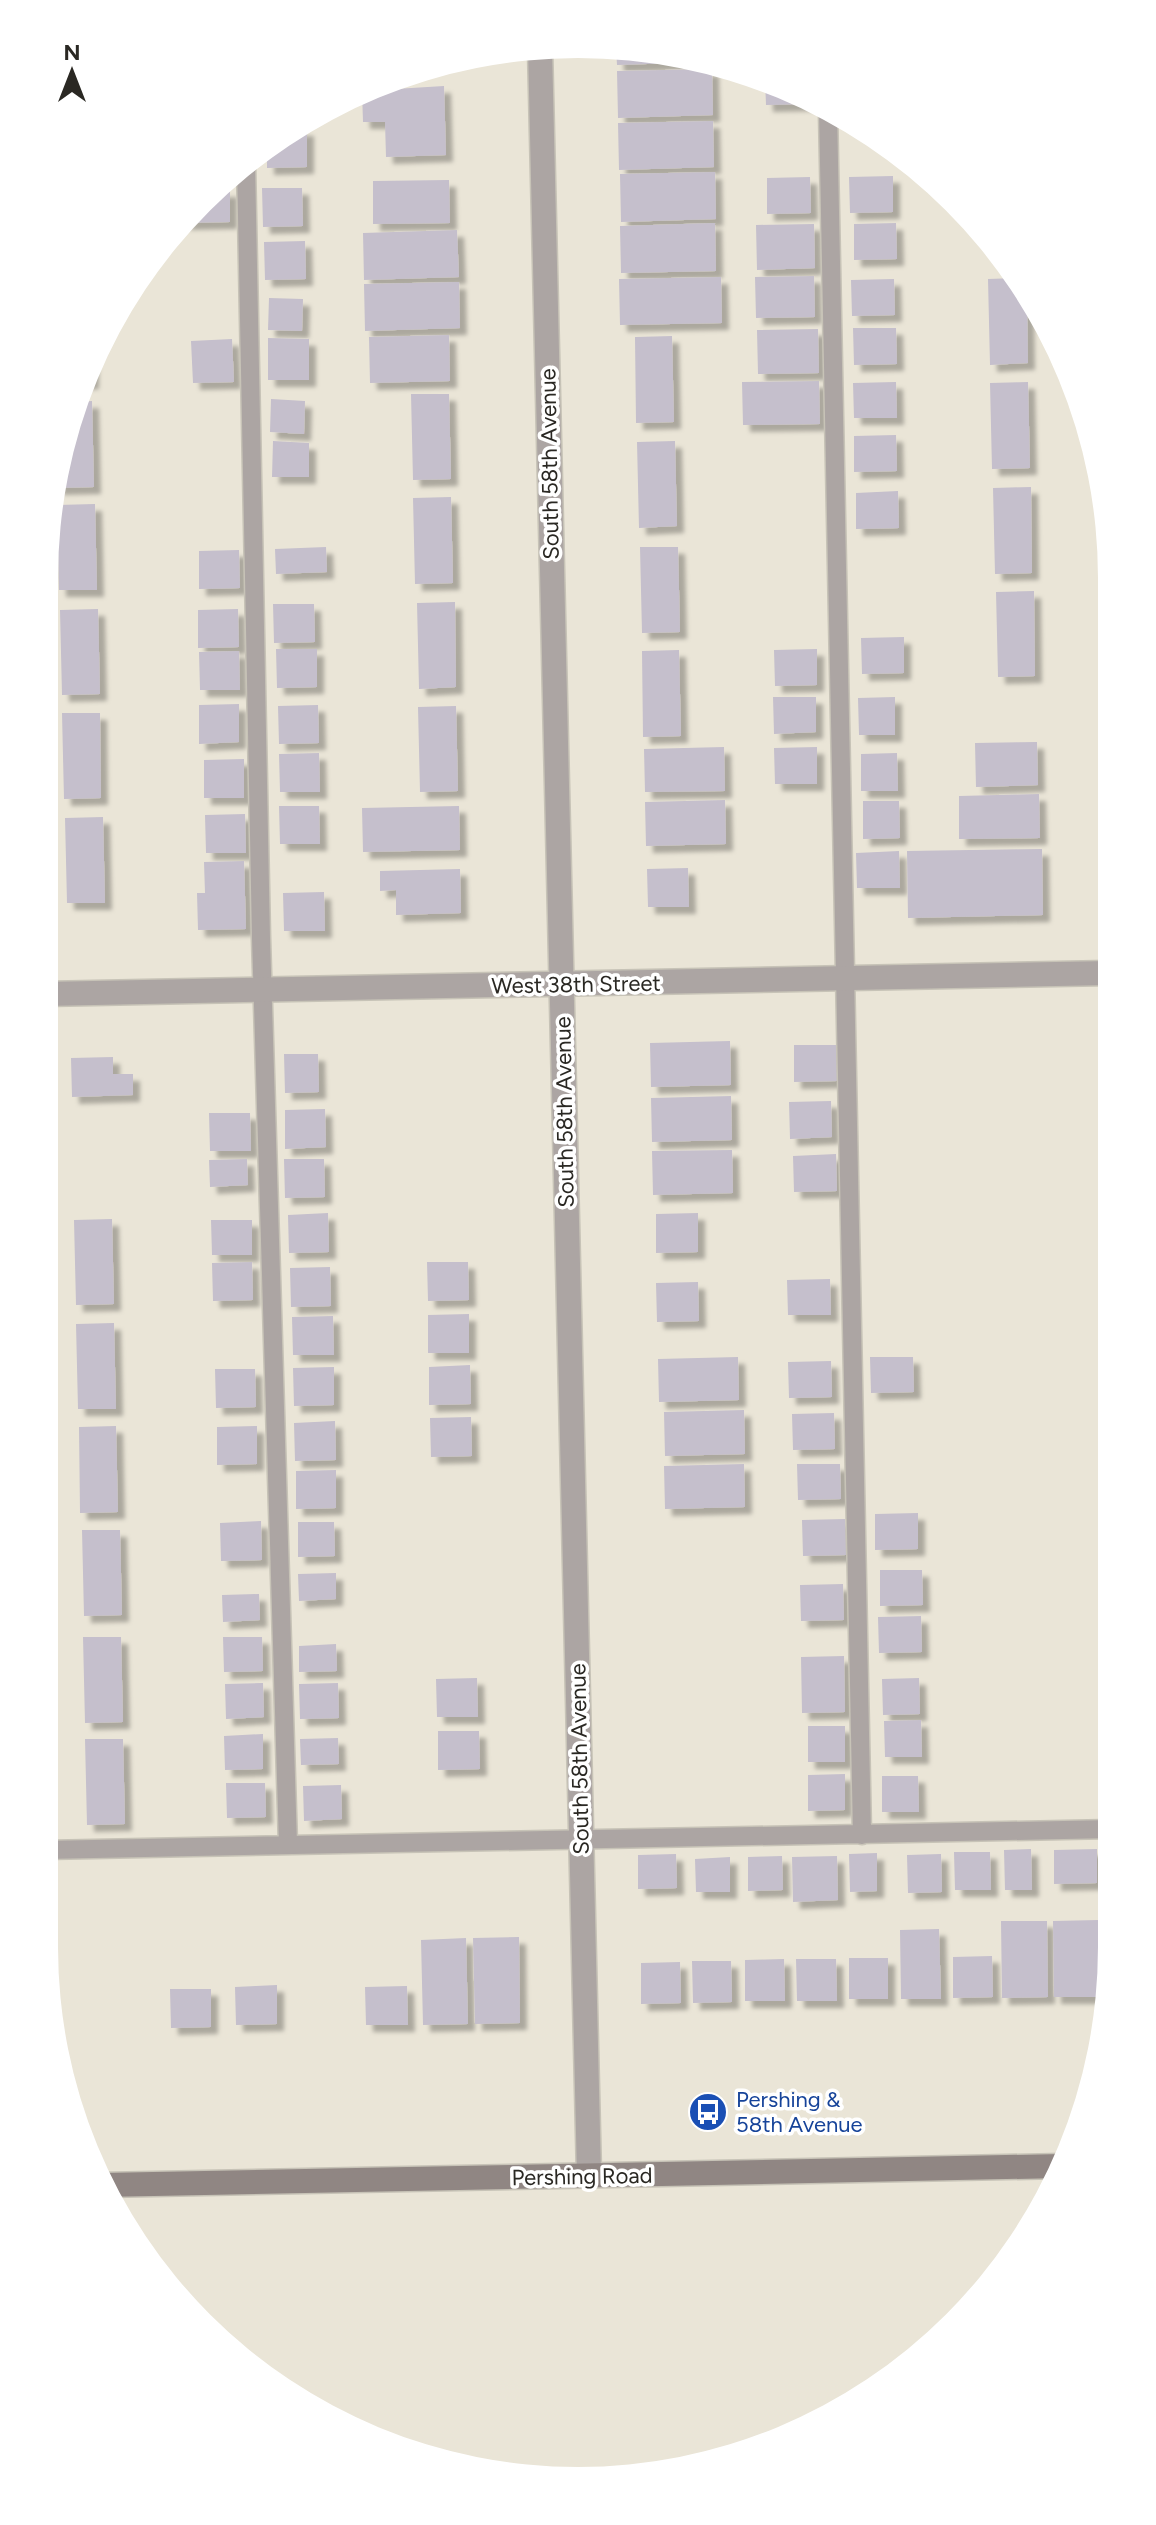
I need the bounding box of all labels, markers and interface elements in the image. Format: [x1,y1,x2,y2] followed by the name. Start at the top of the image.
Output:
[32,32,112,112] north arrow
[63,39,81,66] text: N
[534,368,565,560] street label: South 58th Avenue
[491,970,661,999] street label: West 38th Street
[549,1016,580,1208] street label: South 58th Avenue
[564,1663,595,1855] street label: South 58th Avenue
[736,2086,863,2138] place label: Pershing & 58th Avenue
[687,2091,729,2133] bus stop icon: Pershing & 58th Avenue
[511,2162,653,2191] street label: Pershing Road

